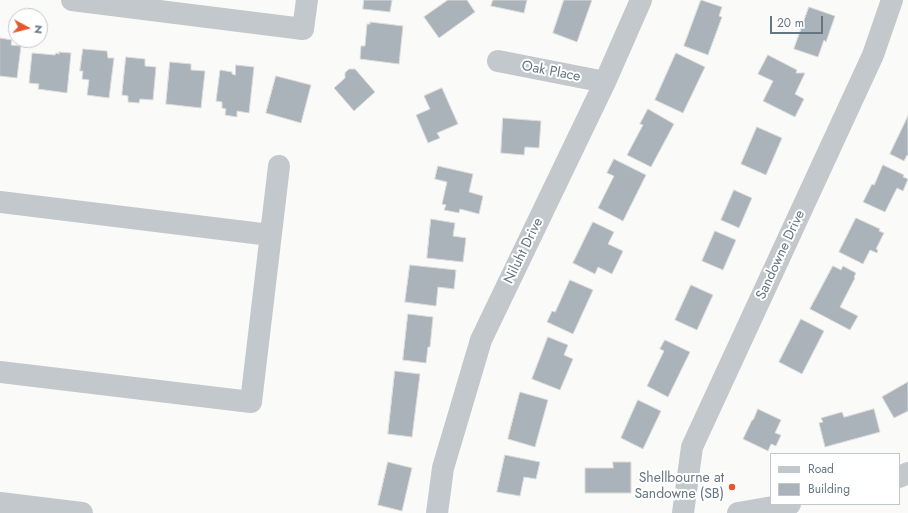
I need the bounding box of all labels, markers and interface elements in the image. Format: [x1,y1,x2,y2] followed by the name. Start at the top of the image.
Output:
[8,8,48,48] north arrow
[772,8,825,34] scale bar
[777,14,804,32] text: 20 m
[30,24,47,35] text: N
[520,58,582,86] street label: Oak Place
[753,208,809,302] street label: Sandowne Drive
[501,215,547,287] street label: Niluht Drive
[770,453,900,505] legend
[808,460,834,478] text: Road
[634,471,724,504] place label: Shellbourne at Sandowne (SB)
[808,480,850,498] text: Building
[727,482,737,492] marker: Shellbourne at Sandowne (SB)

